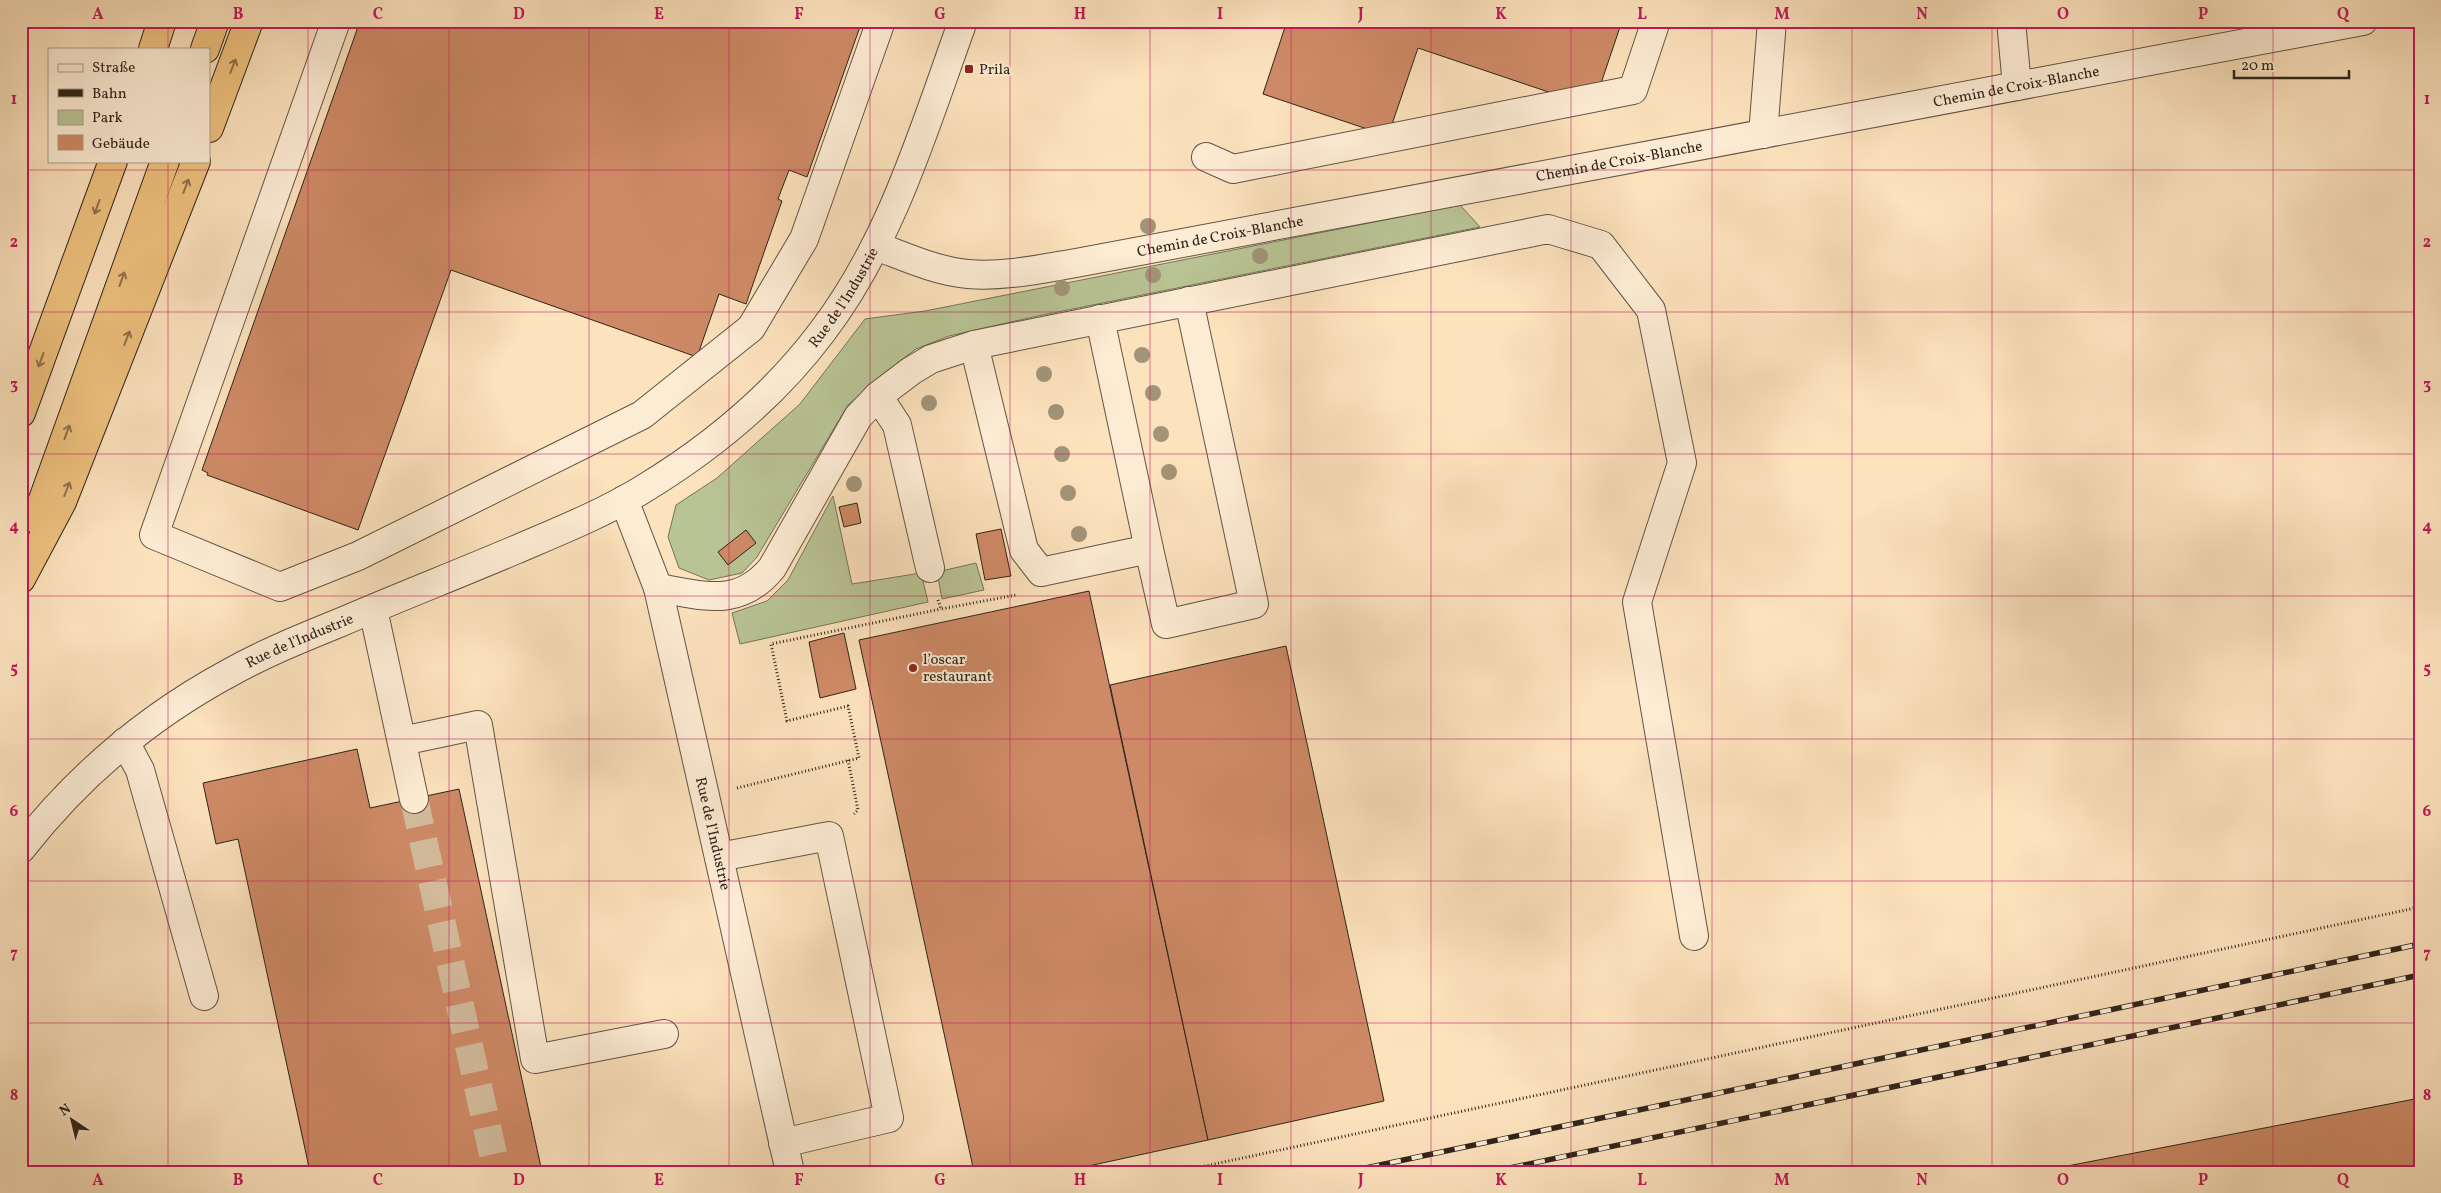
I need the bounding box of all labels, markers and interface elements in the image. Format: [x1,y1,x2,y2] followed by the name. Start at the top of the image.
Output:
[92,4,104,26] text: A
[233,4,244,26] text: B
[373,4,383,26] text: C
[513,4,525,26] text: D
[654,4,664,26] text: E
[794,4,804,26] text: F
[934,4,946,26] text: G
[1074,4,1086,26] text: H
[1217,4,1223,26] text: I
[1357,4,1364,26] text: J
[1495,4,1507,26] text: K
[1637,4,1647,26] text: L
[1774,4,1790,26] text: M
[1916,4,1928,26] text: N
[2057,4,2069,26] text: O
[2198,4,2208,26] text: P
[2337,4,2350,26] text: Q
[48,48,210,162] legend
[2234,48,2348,80] scale bar
[2241,56,2274,77] text: 20 m
[92,58,135,79] text: Straße
[229,59,238,74] one-way arrow
[979,60,1010,81] place label: Prila
[1932,62,2101,114] street label: Chemin de Croix-Blanche
[963,63,975,75] marker: Prila
[92,84,127,105] text: Bahn
[11,89,17,111] text: 1
[2424,89,2430,111] text: 1
[92,108,123,129] text: Park
[92,134,150,155] text: Gebäude
[1535,136,1704,188] street label: Chemin de Croix-Blanche
[182,179,191,194] one-way arrow
[92,199,101,214] one-way arrow
[1136,211,1305,263] street label: Chemin de Croix-Blanche
[10,232,18,254] text: 2
[2423,232,2431,254] text: 2
[804,244,885,353] street label: Rue de l'Industrie
[118,272,127,287] one-way arrow
[123,330,132,345] one-way arrow
[36,352,45,367] one-way arrow
[10,374,18,396] text: 3
[2423,374,2431,396] text: 3
[63,425,72,440] one-way arrow
[63,482,73,497] one-way arrow
[9,516,19,538] text: 4
[2422,516,2432,538] text: 4
[242,609,357,674] street label: Rue de l'Industrie
[923,650,992,688] place label: l’oscar restaurant
[10,658,18,680] text: 5
[2423,658,2431,680] text: 5
[907,662,919,674] marker: l’oscar restaurant
[689,775,735,893] street label: Rue de l'Industrie
[10,801,19,823] text: 6
[2423,801,2432,823] text: 6
[10,943,18,965] text: 7
[2423,943,2431,965] text: 7
[10,1085,18,1107] text: 8
[2423,1085,2431,1107] text: 8
[48,1096,98,1146] north arrow
[56,1100,75,1121] text: N
[92,1170,104,1192] text: A
[233,1170,244,1192] text: B
[373,1170,383,1192] text: C
[513,1170,525,1192] text: D
[654,1170,664,1192] text: E
[794,1170,804,1192] text: F
[934,1170,946,1192] text: G
[1074,1170,1086,1192] text: H
[1217,1170,1223,1192] text: I
[1357,1170,1364,1192] text: J
[1495,1170,1507,1192] text: K
[1637,1170,1647,1192] text: L
[1774,1170,1790,1192] text: M
[1916,1170,1928,1192] text: N
[2057,1170,2069,1192] text: O
[2198,1170,2208,1192] text: P
[2337,1170,2350,1192] text: Q

